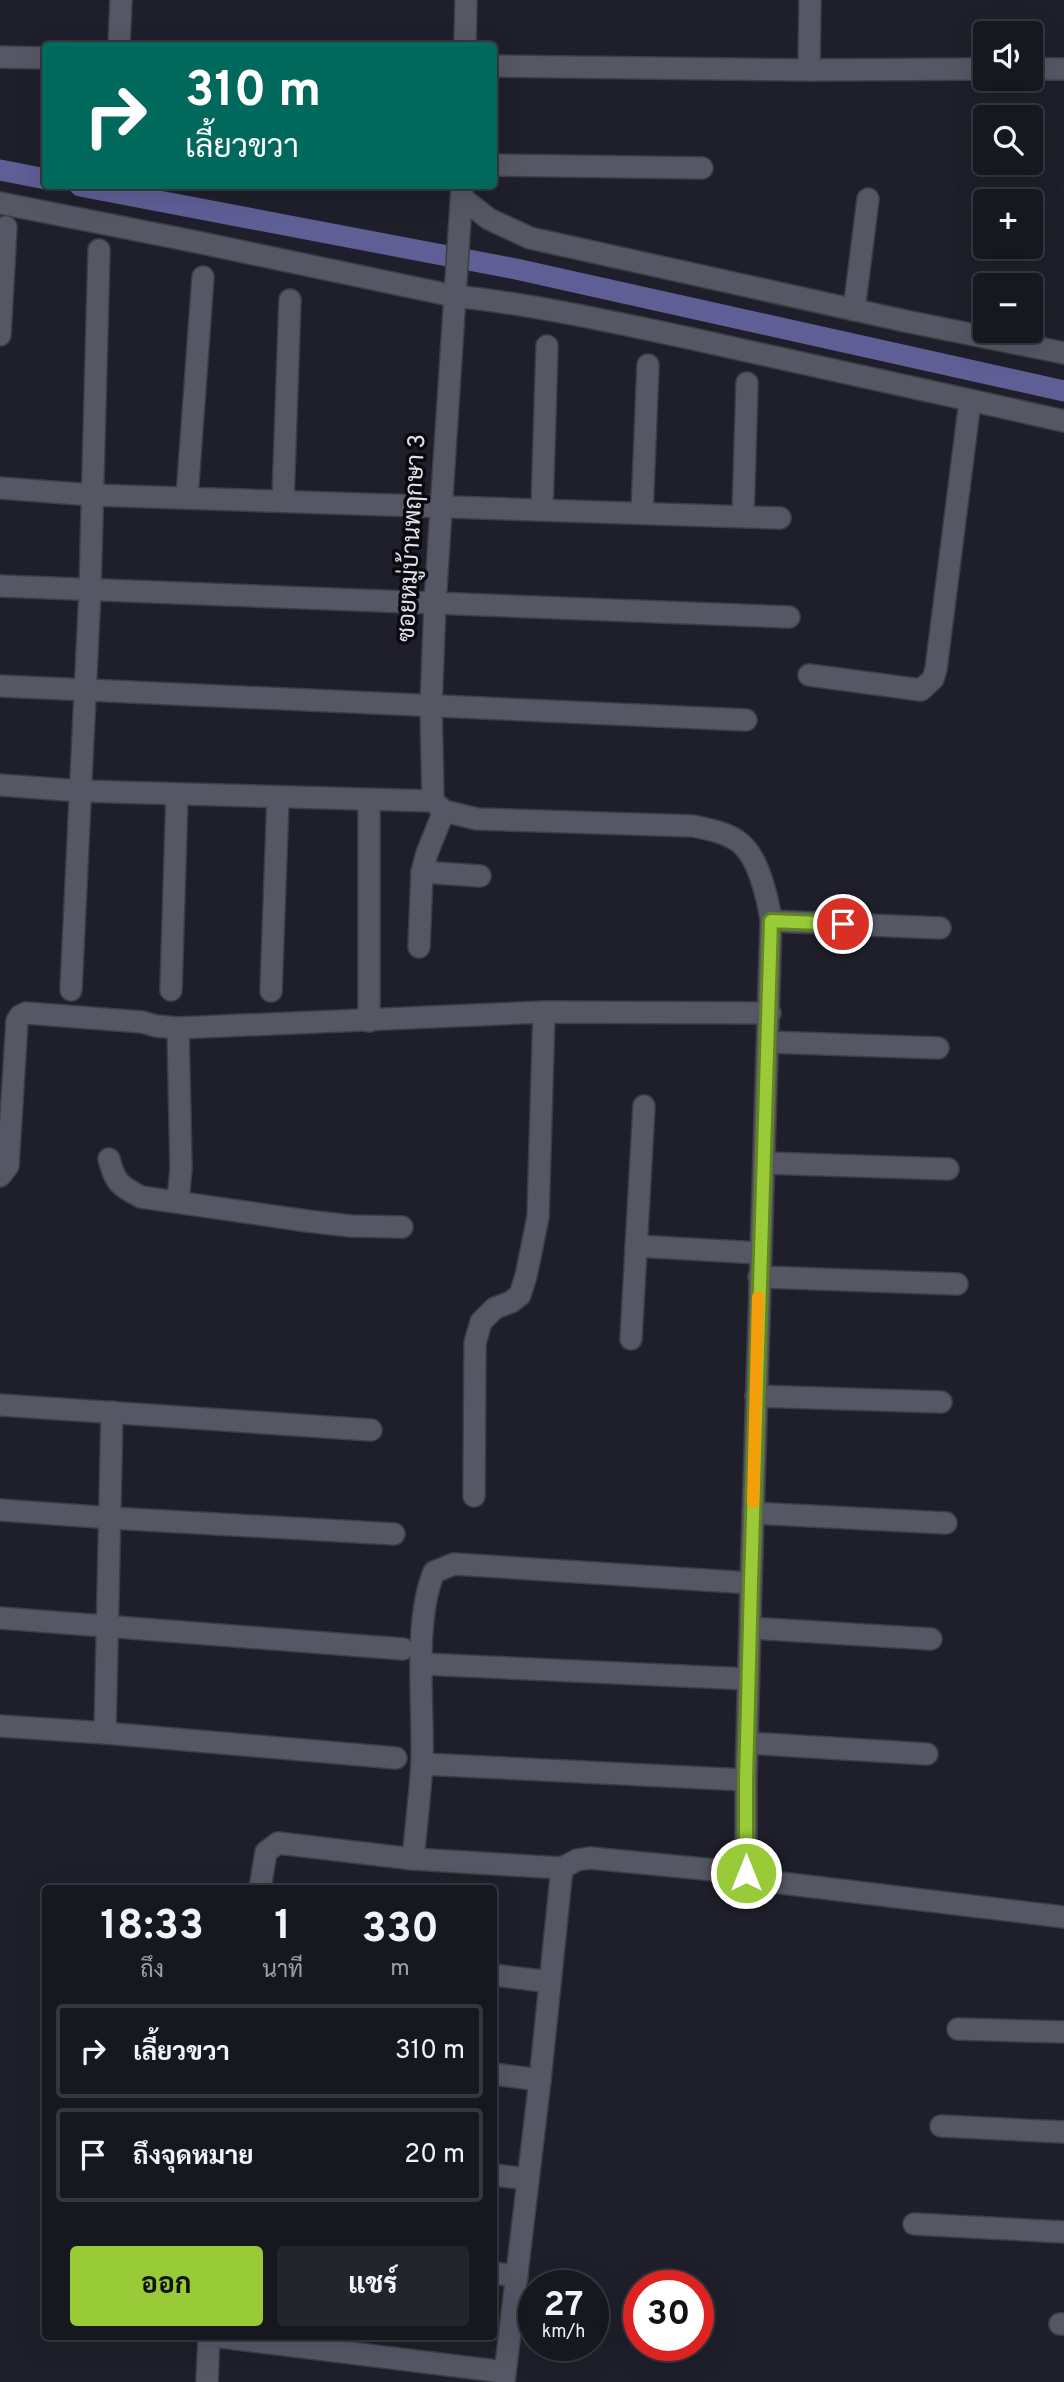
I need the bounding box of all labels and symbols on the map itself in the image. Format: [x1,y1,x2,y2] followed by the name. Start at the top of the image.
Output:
[391,433,433,643] street label: ซอยหมู่บ้านพฤกษา 3
[813,894,873,954] pin
[709,1836,783,1910] position arrow
[623,2270,714,2361] speed limit sign: 30

